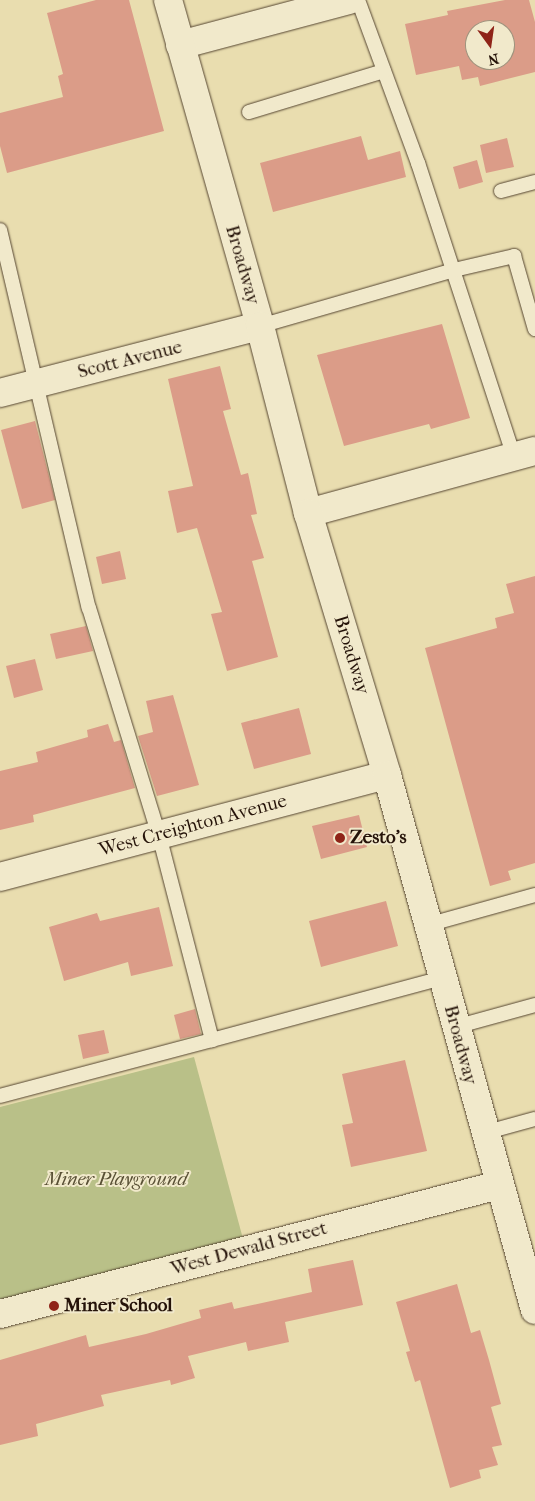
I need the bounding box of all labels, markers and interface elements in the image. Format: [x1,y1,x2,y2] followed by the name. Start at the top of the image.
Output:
[465,20,515,70] north arrow
[486,50,501,69] text: N
[220,223,264,307] street label: Broadway
[75,336,185,384] street label: Scott Avenue
[328,613,374,697] street label: Broadway
[97,790,289,862] street label: West Creighton Avenue
[350,827,407,849] place label: Zesto's
[334,832,346,844] marker: Zesto's
[438,1003,482,1087] street label: Broadway
[45,1169,187,1191] park label: Miner Playground
[168,1217,330,1281] street label: West Dewald Street
[64,1295,173,1317] place label: Miner School
[48,1300,60,1312] marker: Miner School

